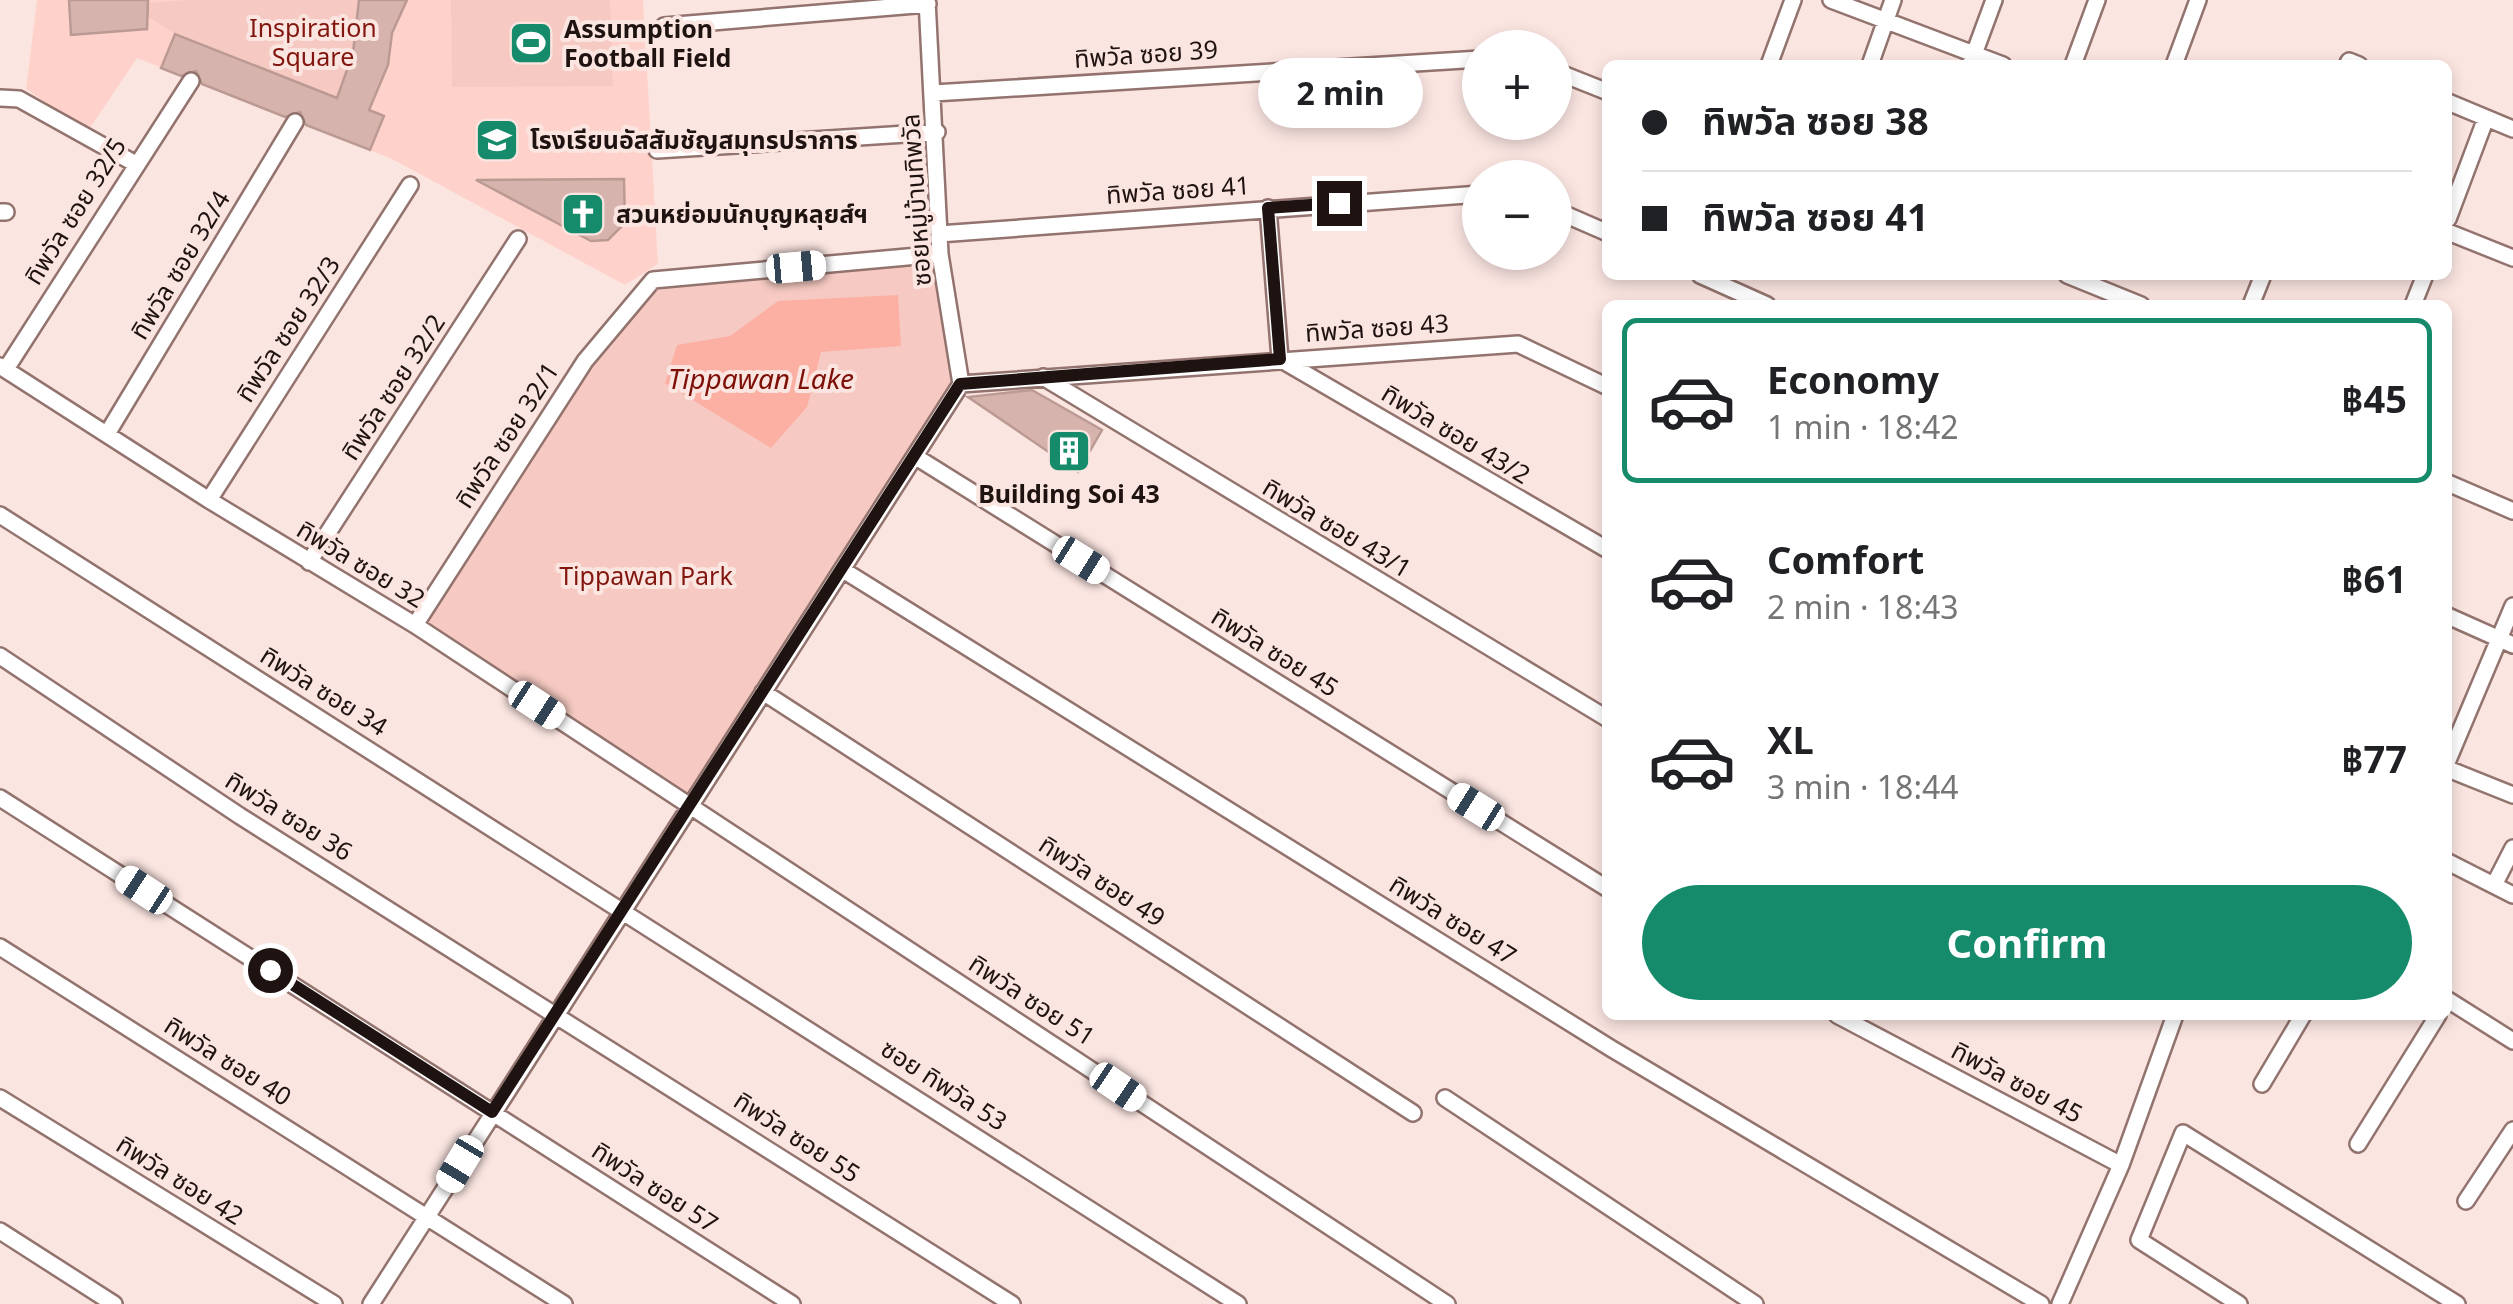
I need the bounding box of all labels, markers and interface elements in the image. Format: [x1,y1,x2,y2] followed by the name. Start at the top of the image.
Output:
[249,10,377,73] park label: Inspiration Square
[564,11,731,74] place label: Assumption Football Field
[508,20,554,66] sports icon: Assumption Football Field
[1462,30,1572,270] map controls
[1462,30,1572,140] button: +
[1073,31,1219,75] street label: ทิพวัล ซอย 39
[1256,58,1422,128] callout: 2 min
[1296,71,1385,114] text: 2 min
[1702,94,1929,146] text: ทิพวัล ซอย 38
[892,113,938,287] street label: ซอยหมู่บ้านทิพวัล
[474,117,520,163] school or university icon: โรงเรียนอัสสัมชัญสมุทรปราการ
[530,122,858,156] place label: โรงเรียนอัสสัมชัญสมุทรปราการ
[15,130,133,290] street label: ทิพวัล ซอย 32/5
[1462,160,1572,270] button: −
[1105,167,1251,211] street label: ทิพวัล ซอย 41
[1317,181,1362,226] route end
[121,184,237,345] street label: ทิพวัล ซอย 32/4
[1702,190,1929,242] text: ทิพวัล ซอย 41
[560,191,606,237] church icon: สวนหย่อมนักบุญหลุยส์ฯ
[616,196,868,230] place label: สวนหย่อมนักบุญหลุยส์ฯ
[227,249,347,408] street label: ทิพวัล ซอย 32/3
[765,249,827,285] car
[1304,305,1450,349] street label: ทิพวัล ซอย 43
[332,307,452,466] street label: ทิพวัล ซอย 32/2
[1767,353,1939,405] text: Economy
[446,355,566,514] street label: ทิพวัล ซอย 32/1
[1647,356,1737,446] icon: car
[668,359,854,397] water label: Tippawan Lake
[2341,372,2407,424] text: ฿45
[1376,375,1537,491] street label: ทิพวัล ซอย 43/2
[1767,405,1959,448] text: 1 min · 18:42
[1046,428,1092,474] building icon: Building Soi 43
[1257,469,1418,585] street label: ทิพวัล ซอย 43/1
[978,476,1160,510] place label: Building Soi 43
[291,512,432,615] street label: ทิพวัล ซอย 32
[1048,531,1114,589] car
[1767,533,1924,585] text: Comfort
[1647,536,1737,626] icon: car
[2341,552,2407,604] text: ฿61
[559,558,733,592] park label: Tippawan Park
[1767,585,1959,628] text: 2 min · 18:43
[1206,599,1346,704] street label: ทิพวัล ซอย 45
[255,638,395,743] street label: ทิพวัล ซอย 34
[504,676,570,734] car
[1767,713,1814,765] text: XL
[1647,716,1737,806] icon: car
[2341,732,2407,784] text: ฿77
[220,763,360,868] street label: ทิพวัล ซอย 36
[1767,765,1959,808] text: 3 min · 18:44
[1443,778,1509,836] car
[1033,827,1172,934] street label: ทิพวัล ซอย 49
[111,861,177,919] car
[1384,867,1524,972] street label: ทิพวัล ซอย 47
[1642,885,2412,1000] button: Confirm
[963,946,1102,1053] street label: ทิพวัล ซอย 51
[248,948,293,993] route start
[159,1008,299,1113] street label: ทิพวัล ซอย 40
[875,1031,1014,1138] street label: ซอย ทิพวัล 53
[1946,1032,2089,1130] street label: ทิพวัล ซอย 45
[1085,1058,1151,1116] car
[728,1083,867,1190] street label: ทิพวัล ซอย 55
[111,1127,251,1232] street label: ทิพวัล ซอย 42
[432,1131,488,1197] car
[586,1133,725,1240] street label: ทิพวัล ซอย 57

